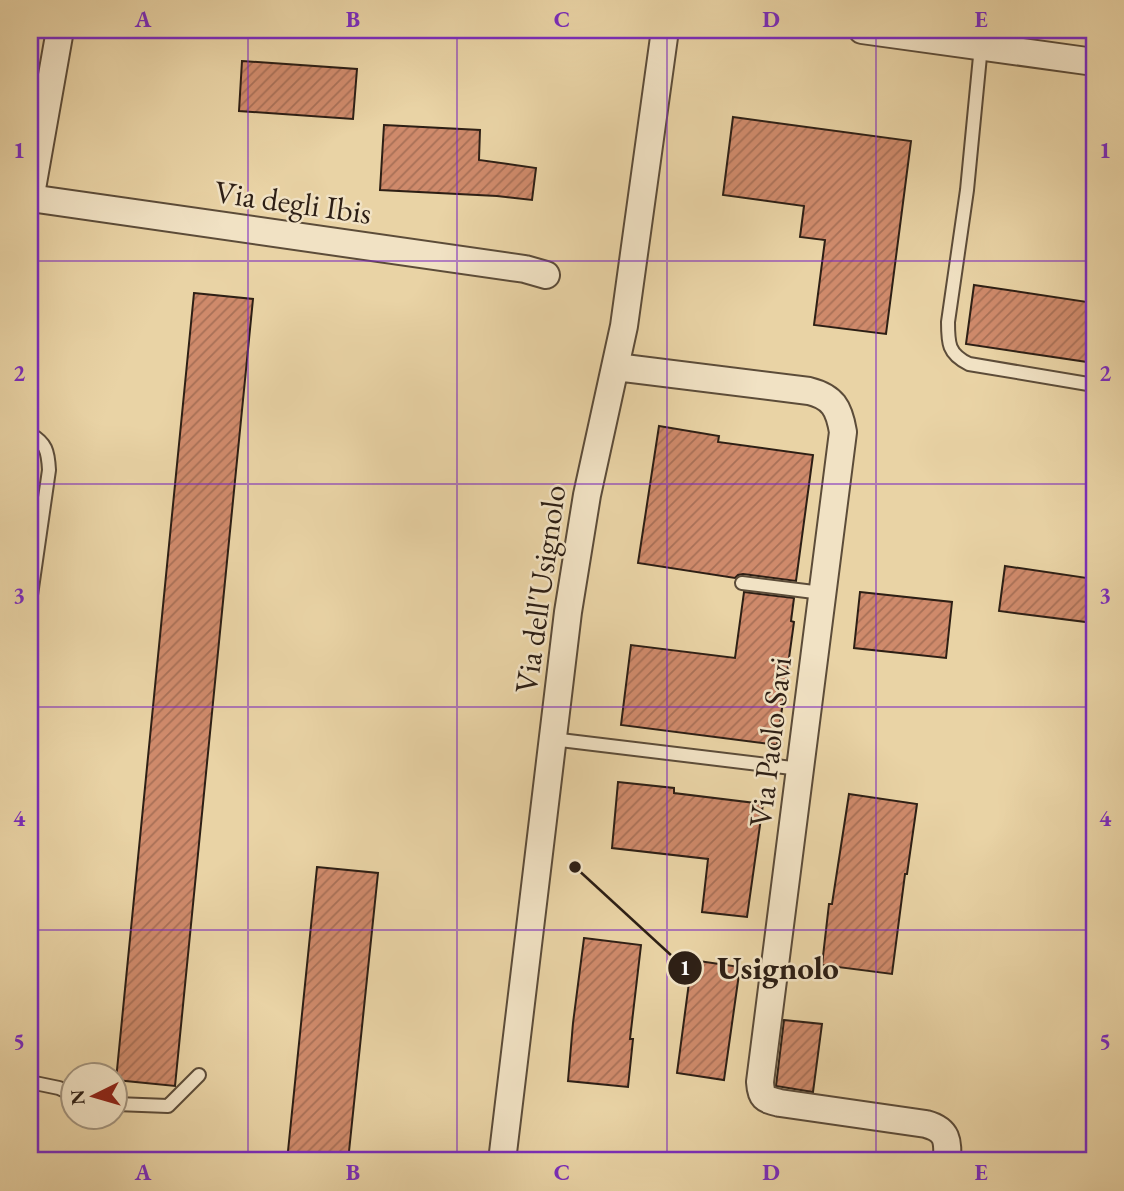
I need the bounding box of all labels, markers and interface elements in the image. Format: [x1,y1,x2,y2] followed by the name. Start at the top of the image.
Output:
[134,4,152,34] text: A
[346,4,360,34] text: B
[554,4,570,34] text: C
[762,4,780,34] text: D
[974,4,988,34] text: E
[13,135,25,165] text: 1
[1099,135,1111,165] text: 1
[212,170,374,234] street label: Via degli Ibis
[13,358,25,388] text: 2
[1099,358,1111,388] text: 2
[505,482,575,696] street label: Via dell'Usignolo
[13,580,25,610] text: 3
[1099,580,1111,610] text: 3
[739,655,801,829] street label: Via Paolo Savi
[13,803,26,833] text: 4
[1099,803,1112,833] text: 4
[668,941,853,995] callout: Usignolo
[717,946,839,989] text: Usignolo
[679,954,691,981] text: 1
[13,1026,25,1056] text: 5
[1099,1026,1111,1056] text: 5
[60,1062,130,1132] north arrow
[64,1088,91,1106] text: N
[134,1157,152,1187] text: A
[346,1157,360,1187] text: B
[554,1157,570,1187] text: C
[762,1157,780,1187] text: D
[974,1157,988,1187] text: E

